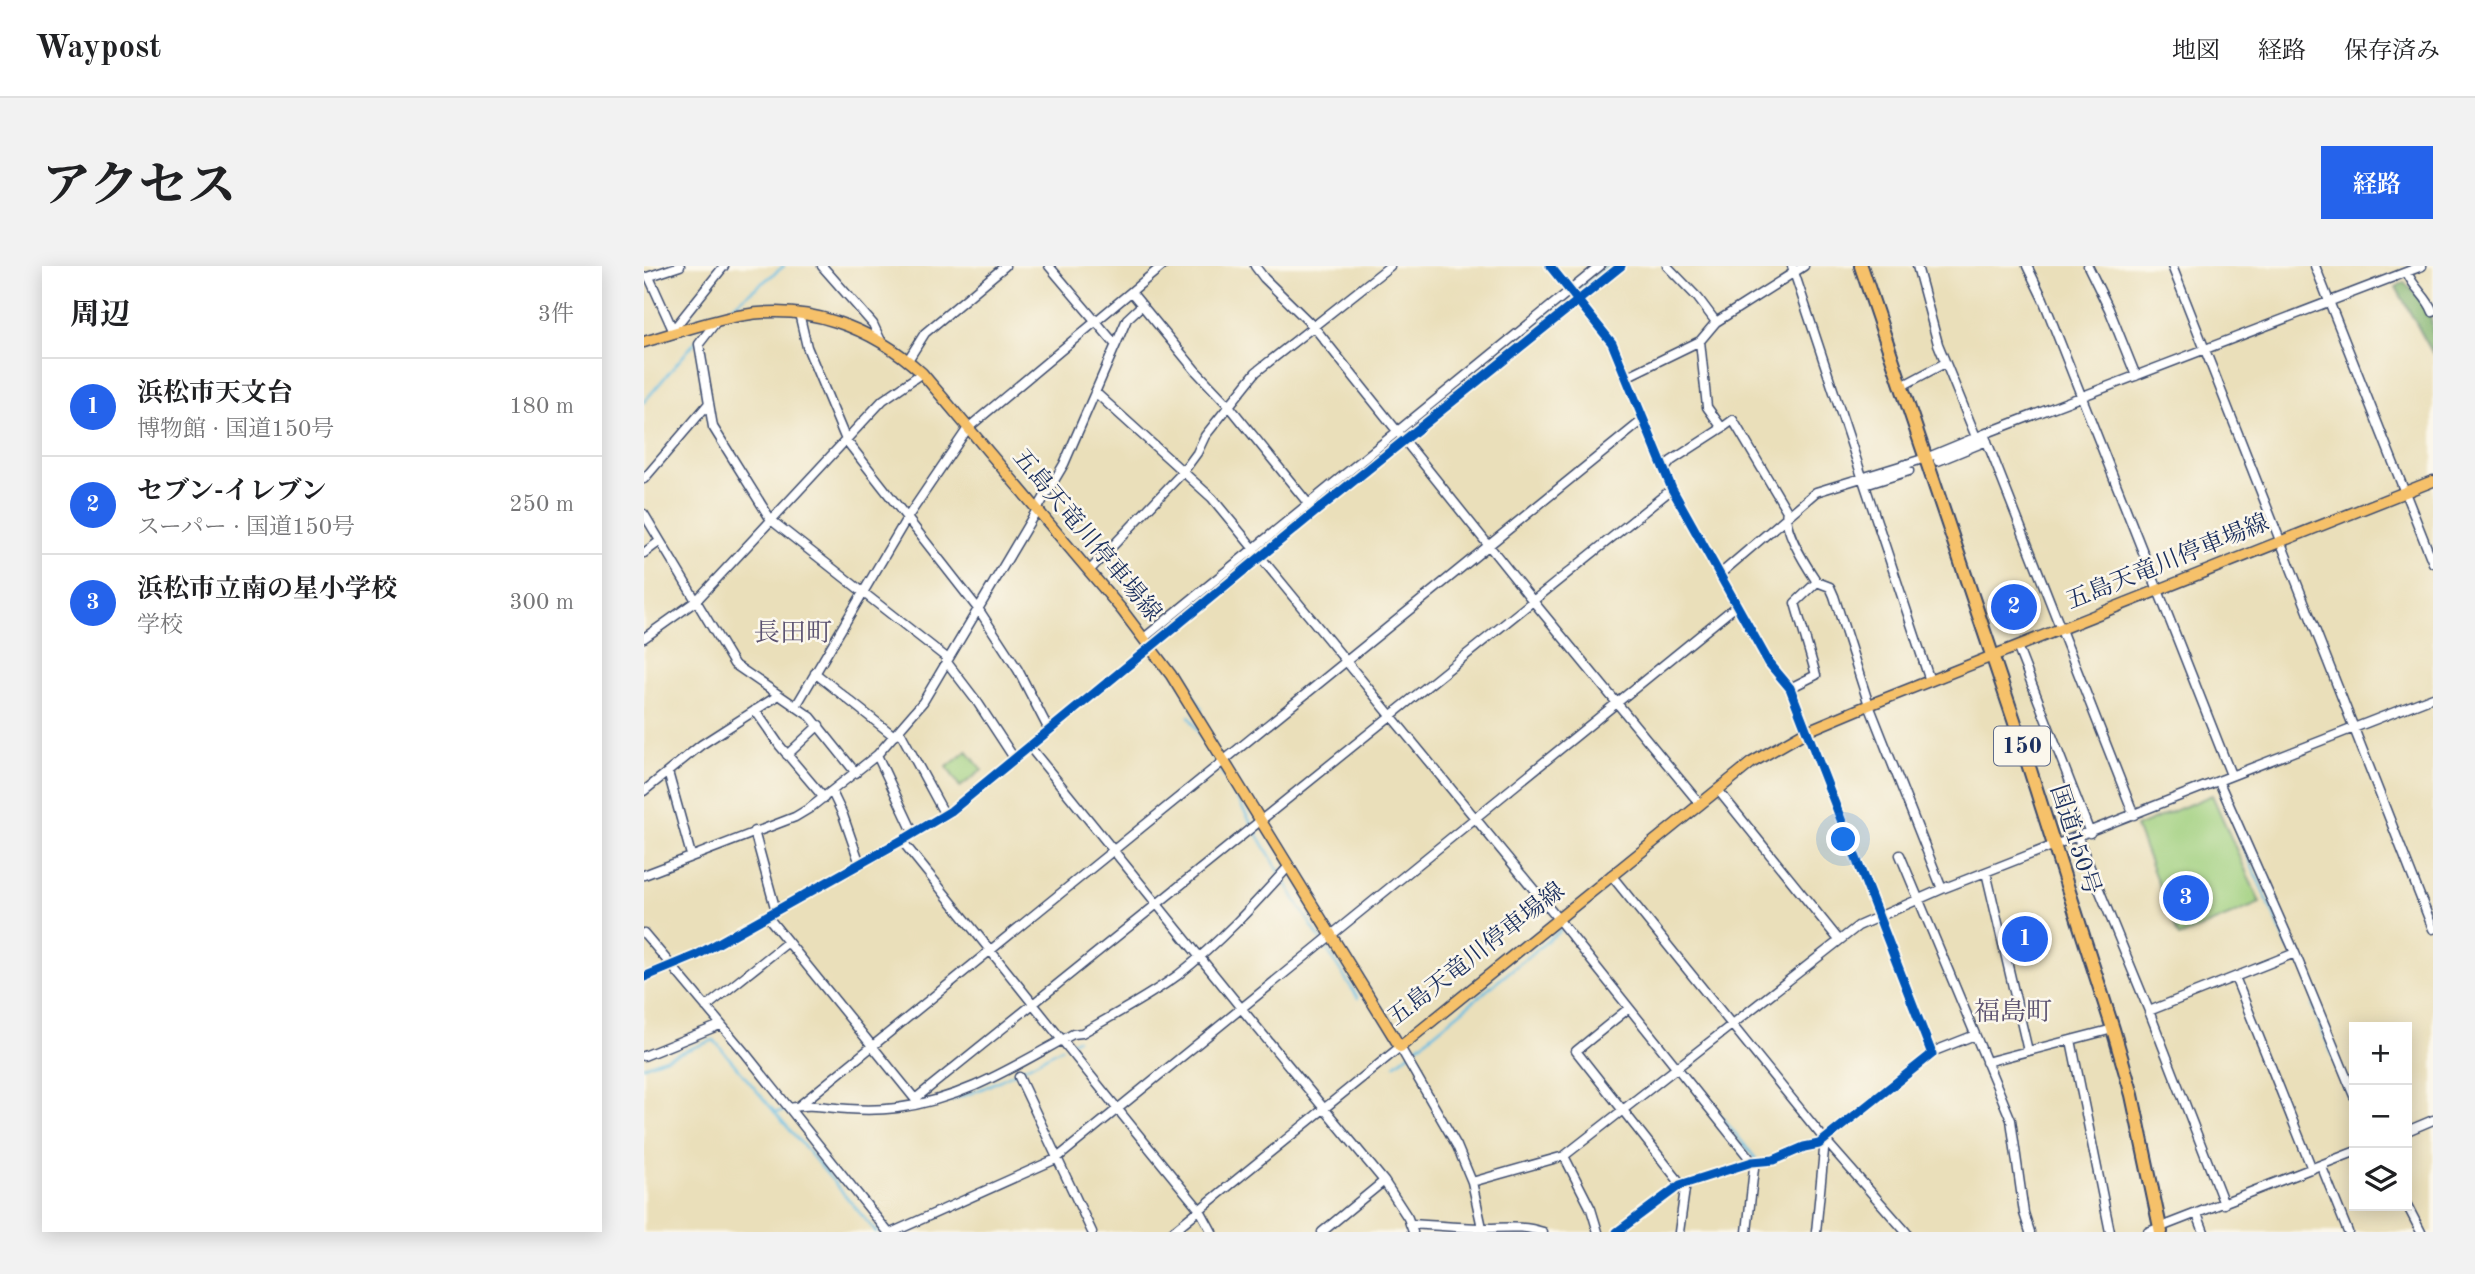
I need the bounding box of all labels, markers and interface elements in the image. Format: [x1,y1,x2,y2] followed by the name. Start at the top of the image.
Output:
[35,32,161,65] text: Waypost
[2172,40,2220,64] text: 地図
[2258,40,2306,64] text: 経路
[2344,40,2440,64] text: 保存済み
[2321,146,2433,219] button: 経路
[42,164,237,213] text: アクセス
[70,301,130,331] text: 周辺
[538,303,574,326] text: 3件
[137,381,293,407] text: 浜松市天文台
[86,395,100,418] text: 1
[509,395,574,418] text: 180 m
[137,418,334,441] text: 博物館 · 国道150号
[1007,444,1167,626] street label: 五島天竜川停車場線
[137,479,327,505] text: セブン-イレブン
[86,493,100,516] text: 2
[509,493,574,516] text: 250 m
[2062,509,2273,615] street label: 五島天竜川停車場線
[137,516,355,539] text: スーパー · 国道150号
[137,577,397,603] text: 浜松市立南の星小学校
[1991,581,2037,633] pin: 2
[86,591,100,614] text: 3
[509,591,574,614] text: 300 m
[137,614,183,637] text: 学校
[754,619,832,647] district label: 長田町
[1994,726,2050,766] road number: 150
[2045,781,2106,898] street label: 国道150号
[1826,822,1860,856] your location
[2163,872,2209,924] pin: 3
[1383,877,1569,1031] street label: 五島天竜川停車場線
[2002,913,2048,965] pin: 1
[1974,998,2052,1026] district label: 福島町
[2349,1022,2412,1211] map controls
[2349,1022,2412,1085] button: +
[2349,1085,2412,1148] button: −
[2349,1148,2412,1211] button: layers

